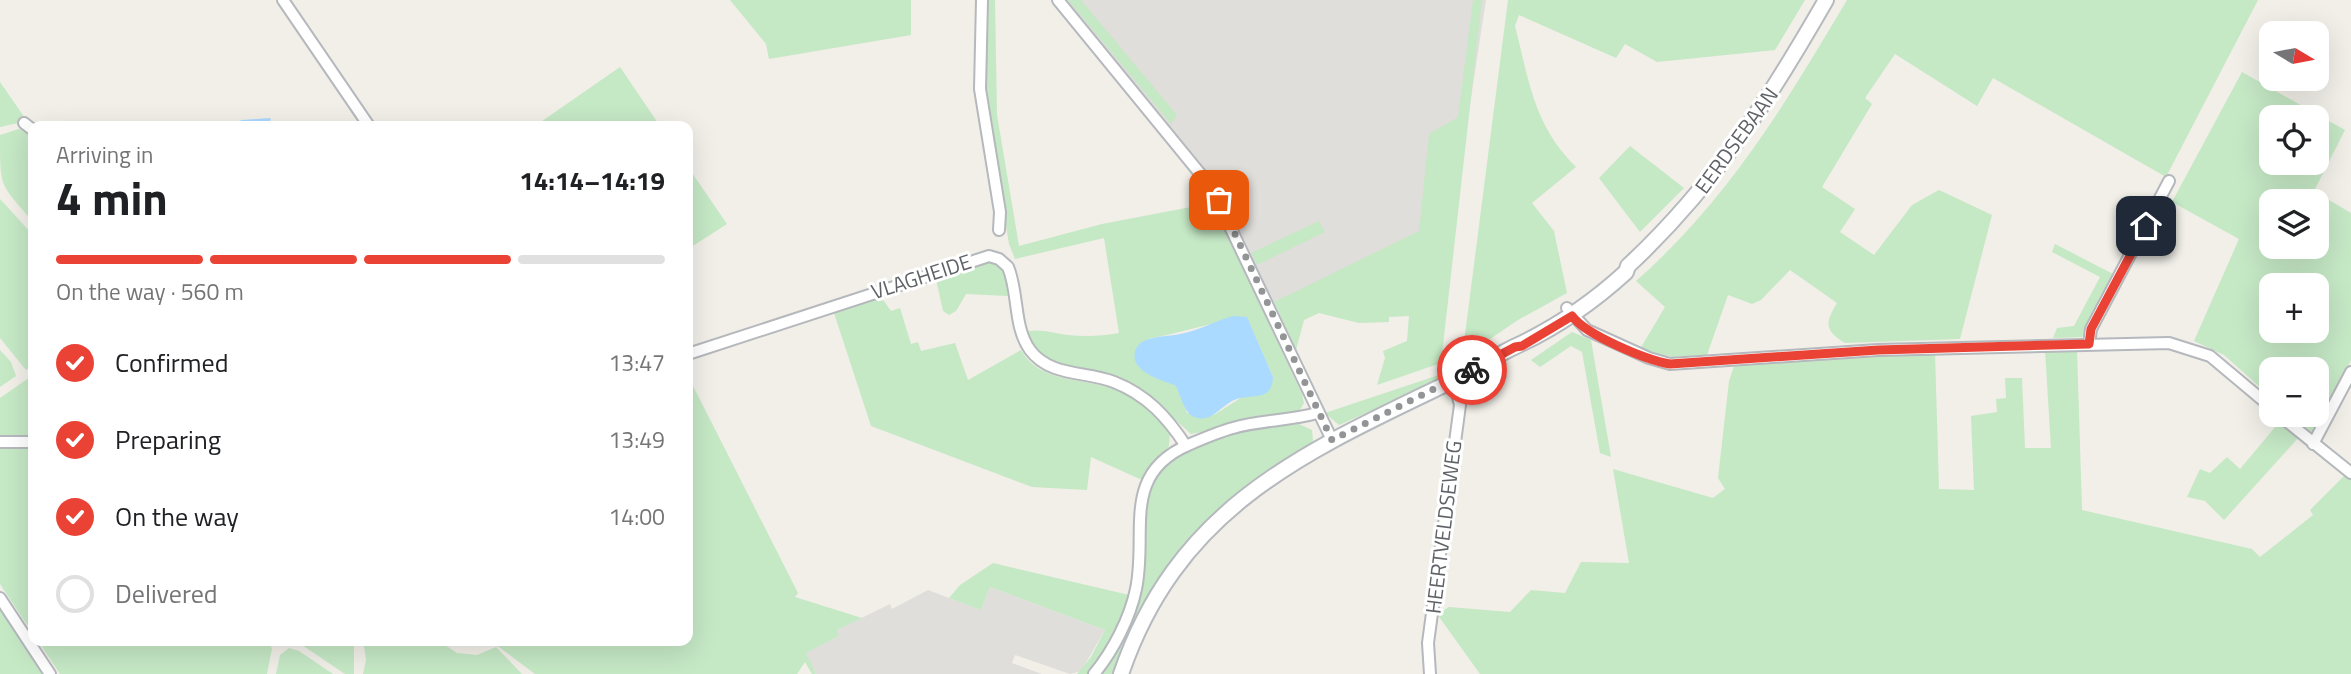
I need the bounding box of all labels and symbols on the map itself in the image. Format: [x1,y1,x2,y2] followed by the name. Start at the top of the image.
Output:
[2259,21,2329,91] north arrow
[1686,80,1786,200] street label: EERDSEBAAN
[1189,170,1249,230] pin
[2116,196,2176,256] pin
[867,245,975,307] street label: VLAGHEIDE
[1437,335,1507,405] courier
[1416,438,1470,616] street label: HEERTVELDSEWEG

